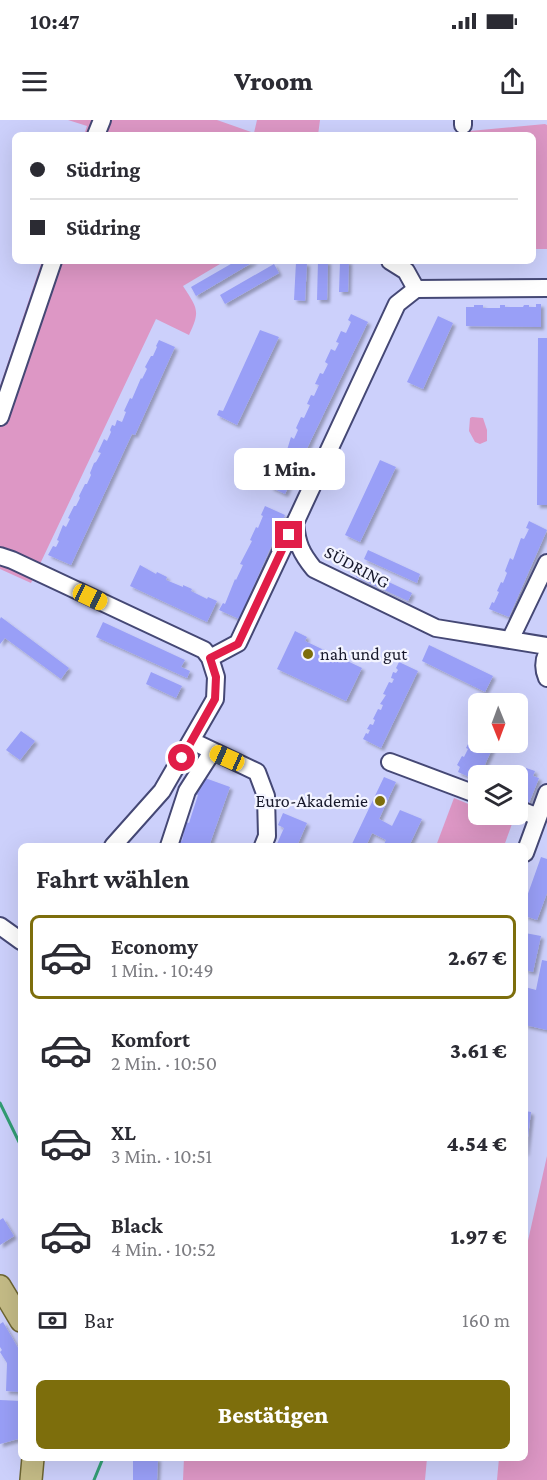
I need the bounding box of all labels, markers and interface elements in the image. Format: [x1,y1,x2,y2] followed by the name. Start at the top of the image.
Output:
[30,9,80,34] text: 10:47
[18,65,51,98] icon: menu
[496,65,529,98] icon: share
[234,66,313,96] text: Vroom
[66,157,140,182] text: Südring
[66,215,140,240] text: Südring
[234,448,344,490] callout: 1 Min.
[263,458,316,480] text: 1 Min.
[275,521,302,548] route end
[321,542,393,592] street label: SÜDRING
[70,581,110,613] car
[320,644,408,664] place label: nah und gut
[301,647,315,661] marker: nah und gut
[468,693,528,753] north arrow
[468,693,528,825] map controls
[207,742,247,774] car
[168,744,195,771] route start
[468,765,528,825] button: layers
[256,791,368,811] place label: Euro-Akademie
[373,794,387,808] marker: Euro-Akademie
[36,864,189,894] text: Fahrt wählen
[39,930,93,984] icon: car
[111,934,198,959] text: Economy
[448,945,507,970] text: 2.67 €
[111,959,214,981] text: 1 Min. · 10:49
[39,1023,93,1077] icon: car
[111,1027,190,1052] text: Komfort
[450,1038,507,1063] text: 3.61 €
[111,1052,217,1074] text: 2 Min. · 10:50
[39,1116,93,1170] icon: car
[111,1120,136,1145] text: XL
[446,1131,507,1156] text: 4.54 €
[111,1145,212,1167] text: 3 Min. · 10:51
[39,1209,93,1263] icon: car
[111,1213,163,1238] text: Black
[450,1224,507,1249] text: 1.97 €
[111,1238,215,1260] text: 4 Min. · 10:52
[36,1304,69,1337] icon: cash
[84,1308,114,1333] text: Bar
[462,1309,510,1331] text: 160 m
[36,1380,510,1449] button: Bestätigen

